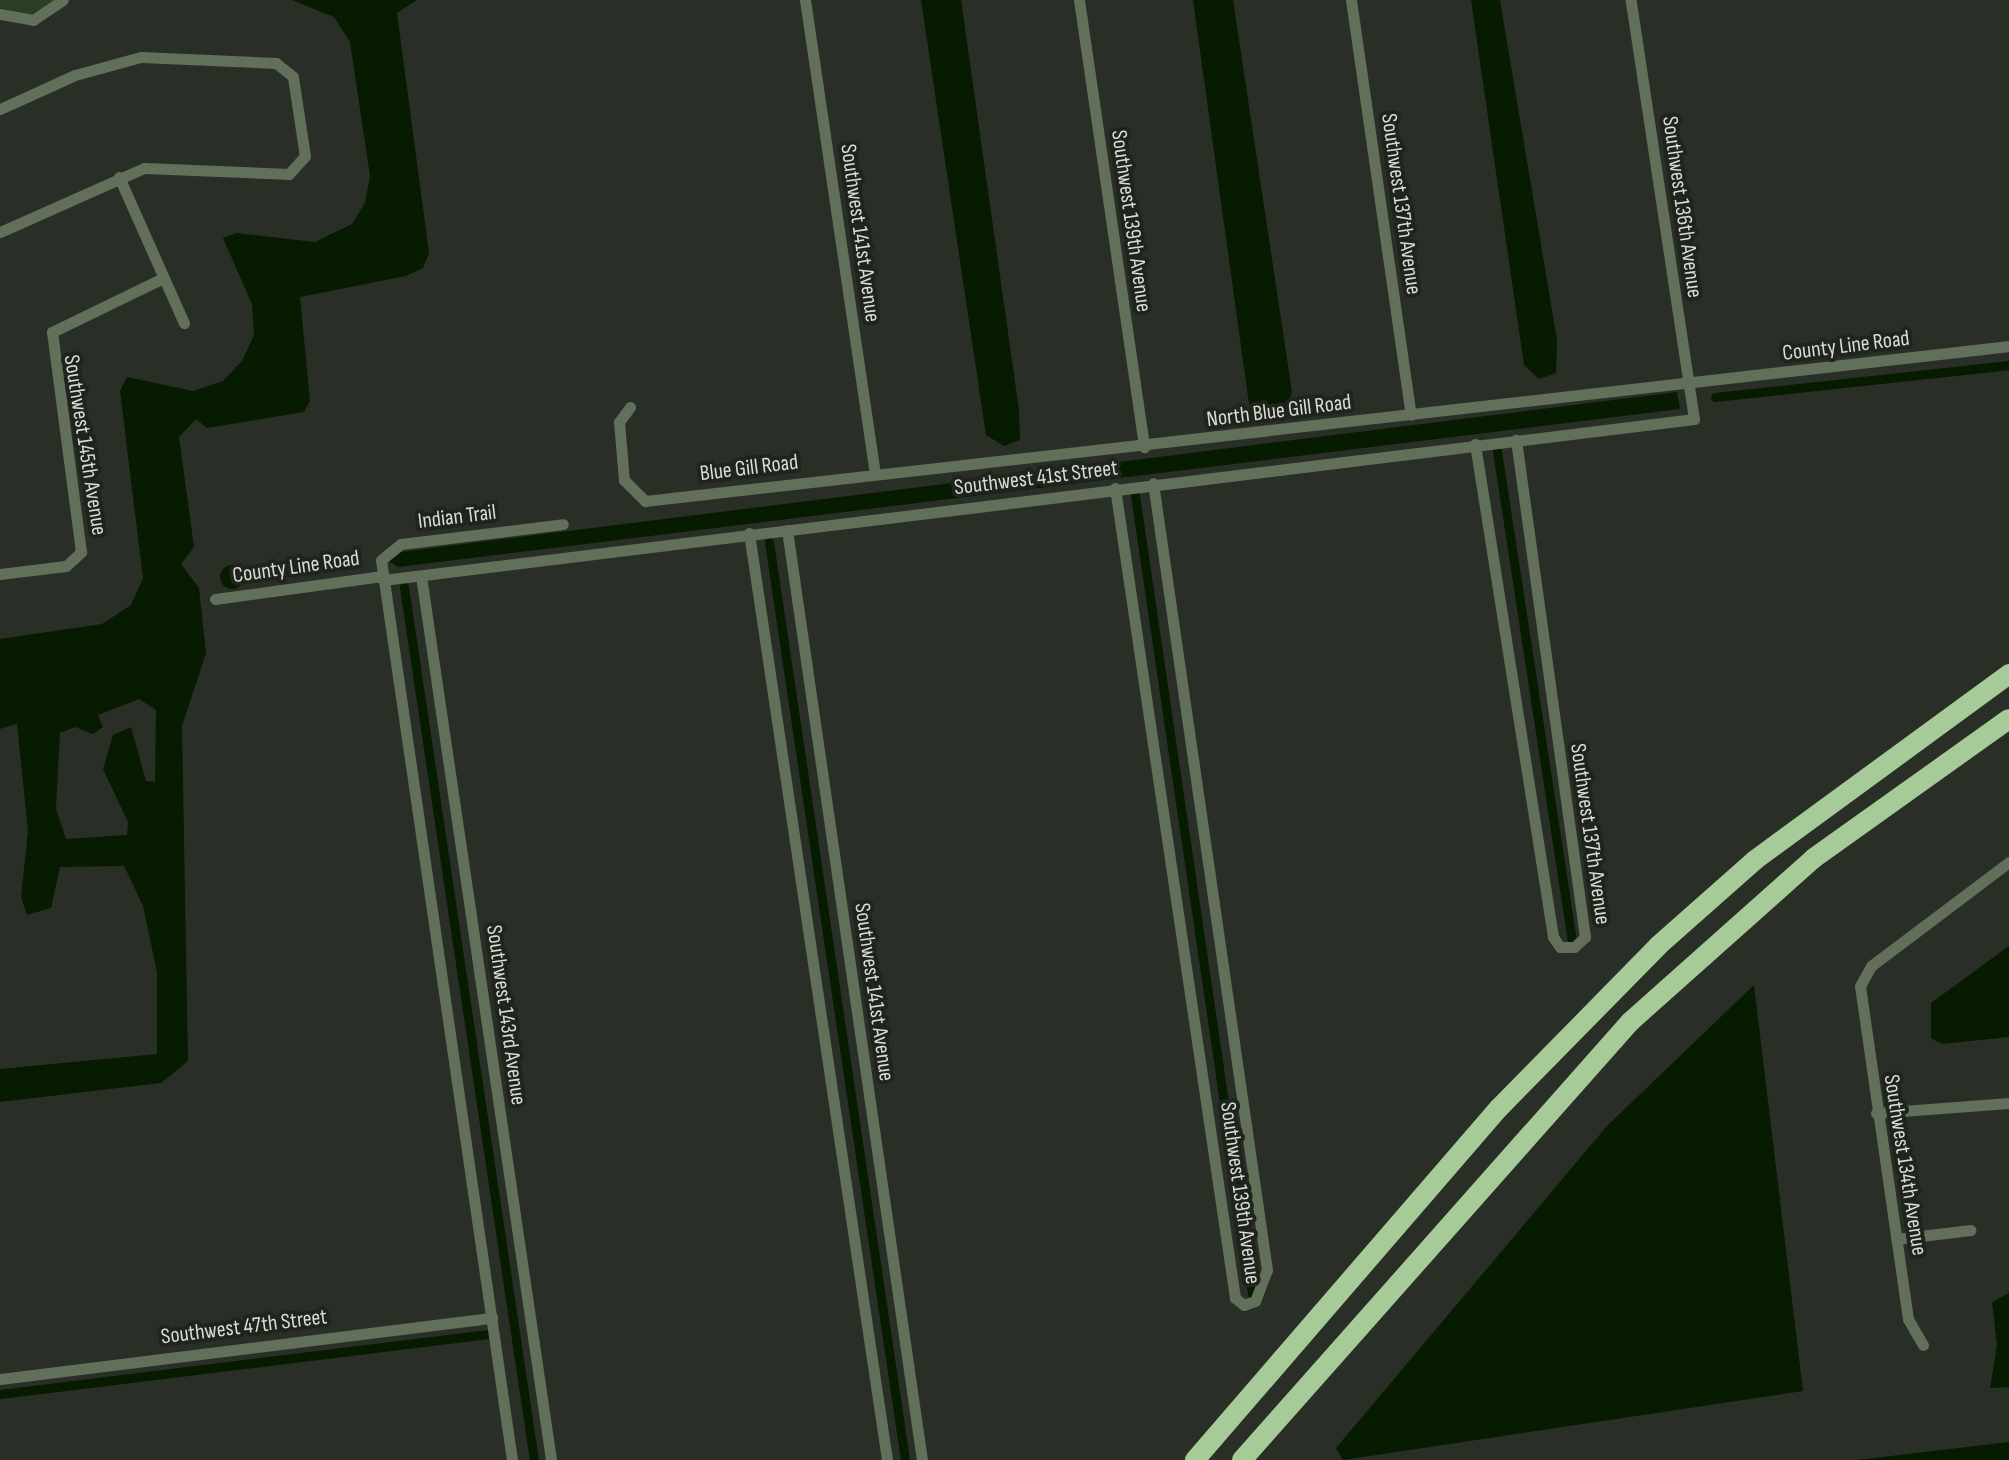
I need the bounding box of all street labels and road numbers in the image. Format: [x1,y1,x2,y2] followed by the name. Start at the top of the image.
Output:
[1375,112,1427,296] street label: Southwest 137th Avenue
[1656,115,1708,299] street label: Southwest 136th Avenue
[1105,128,1157,314] street label: Southwest 139th Avenue
[834,142,886,324] street label: Southwest 141st Avenue
[1781,325,1911,367] street label: County Line Road
[58,353,112,537] street label: Southwest 145th Avenue
[1205,389,1353,433] street label: North Blue Gill Road
[698,449,800,487] street label: Blue Gill Road
[953,455,1119,501] street label: Southwest 41st Street
[416,499,498,535] street label: Indian Trail
[231,545,361,589] street label: County Line Road
[1564,742,1616,926] street label: Southwest 137th Avenue
[848,901,900,1083] street label: Southwest 141st Avenue
[480,923,532,1107] street label: Southwest 143rd Avenue
[1878,1073,1932,1257] street label: Southwest 134th Avenue
[1214,1100,1266,1286] street label: Southwest 139th Avenue
[159,1304,329,1350] street label: Southwest 47th Street

